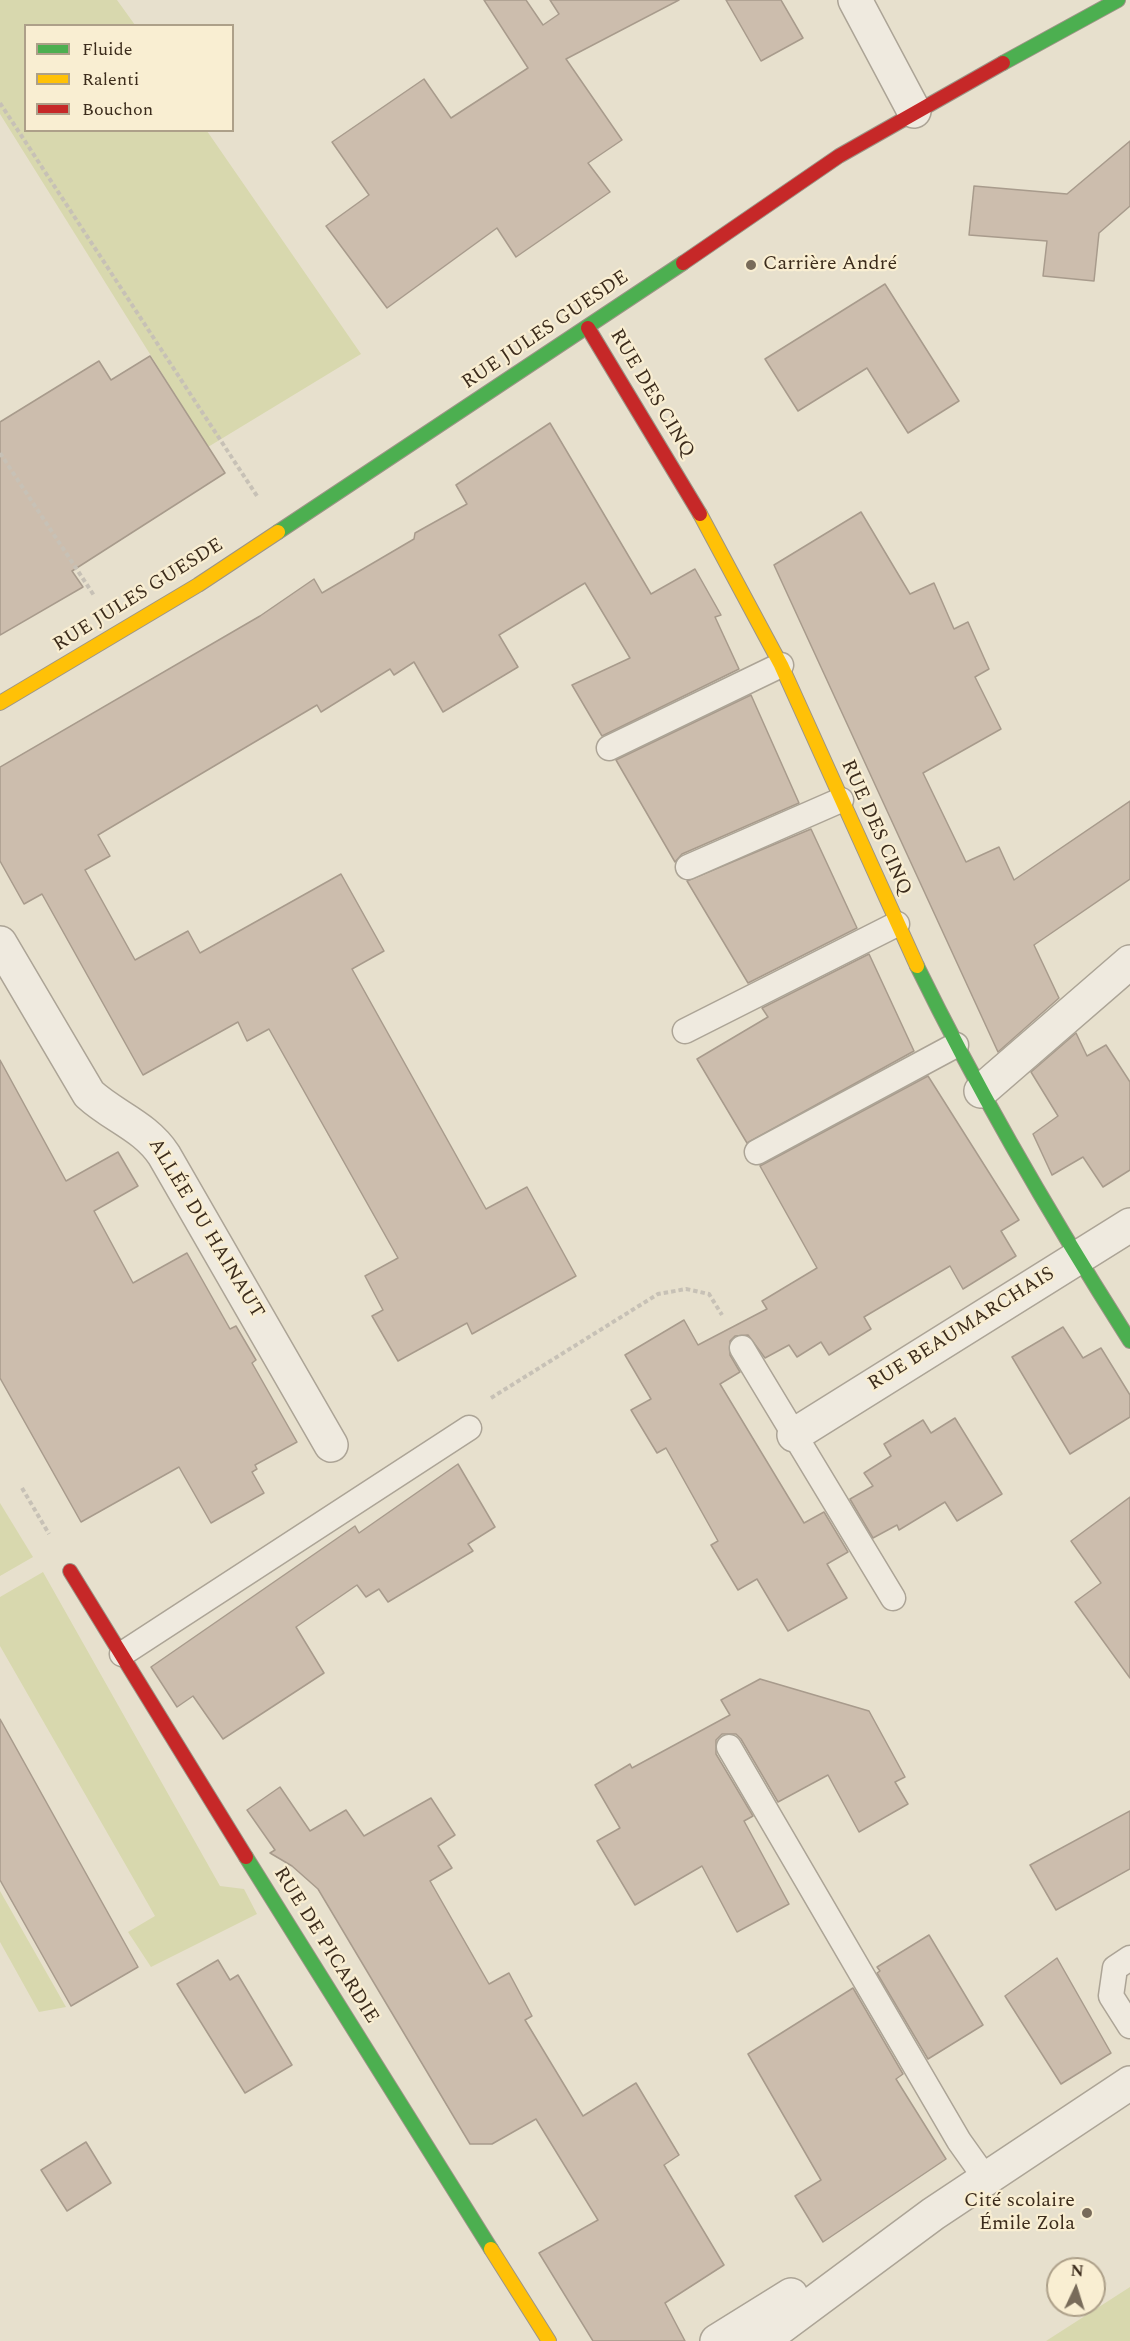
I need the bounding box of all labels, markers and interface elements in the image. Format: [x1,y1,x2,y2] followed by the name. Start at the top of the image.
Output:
[24,24,234,132] legend
[82,36,133,63] text: Fluide
[82,66,139,93] text: Ralenti
[82,96,153,123] text: Bouchon
[763,253,897,277] place label: Carrière André
[744,258,758,272] marker: Carrière André
[458,266,634,396] street label: RUE JULES GUESDE
[603,325,699,463] street label: RUE DES CINQ
[50,534,228,658] street label: RUE JULES GUESDE
[834,757,916,899] street label: RUE DES CINQ
[142,1135,268,1323] street label: ALLÉE DU HAINAUT
[864,1263,1060,1397] street label: RUE BEAUMARCHAIS
[267,1863,383,2029] street label: RUE DE PICARDIE
[964,2190,1075,2237] place label: Cité scolaire Émile Zola
[1080,2206,1094,2220] marker: Cité scolaire Émile Zola
[1046,2257,1106,2317] north arrow
[1070,2259,1084,2283] text: N

